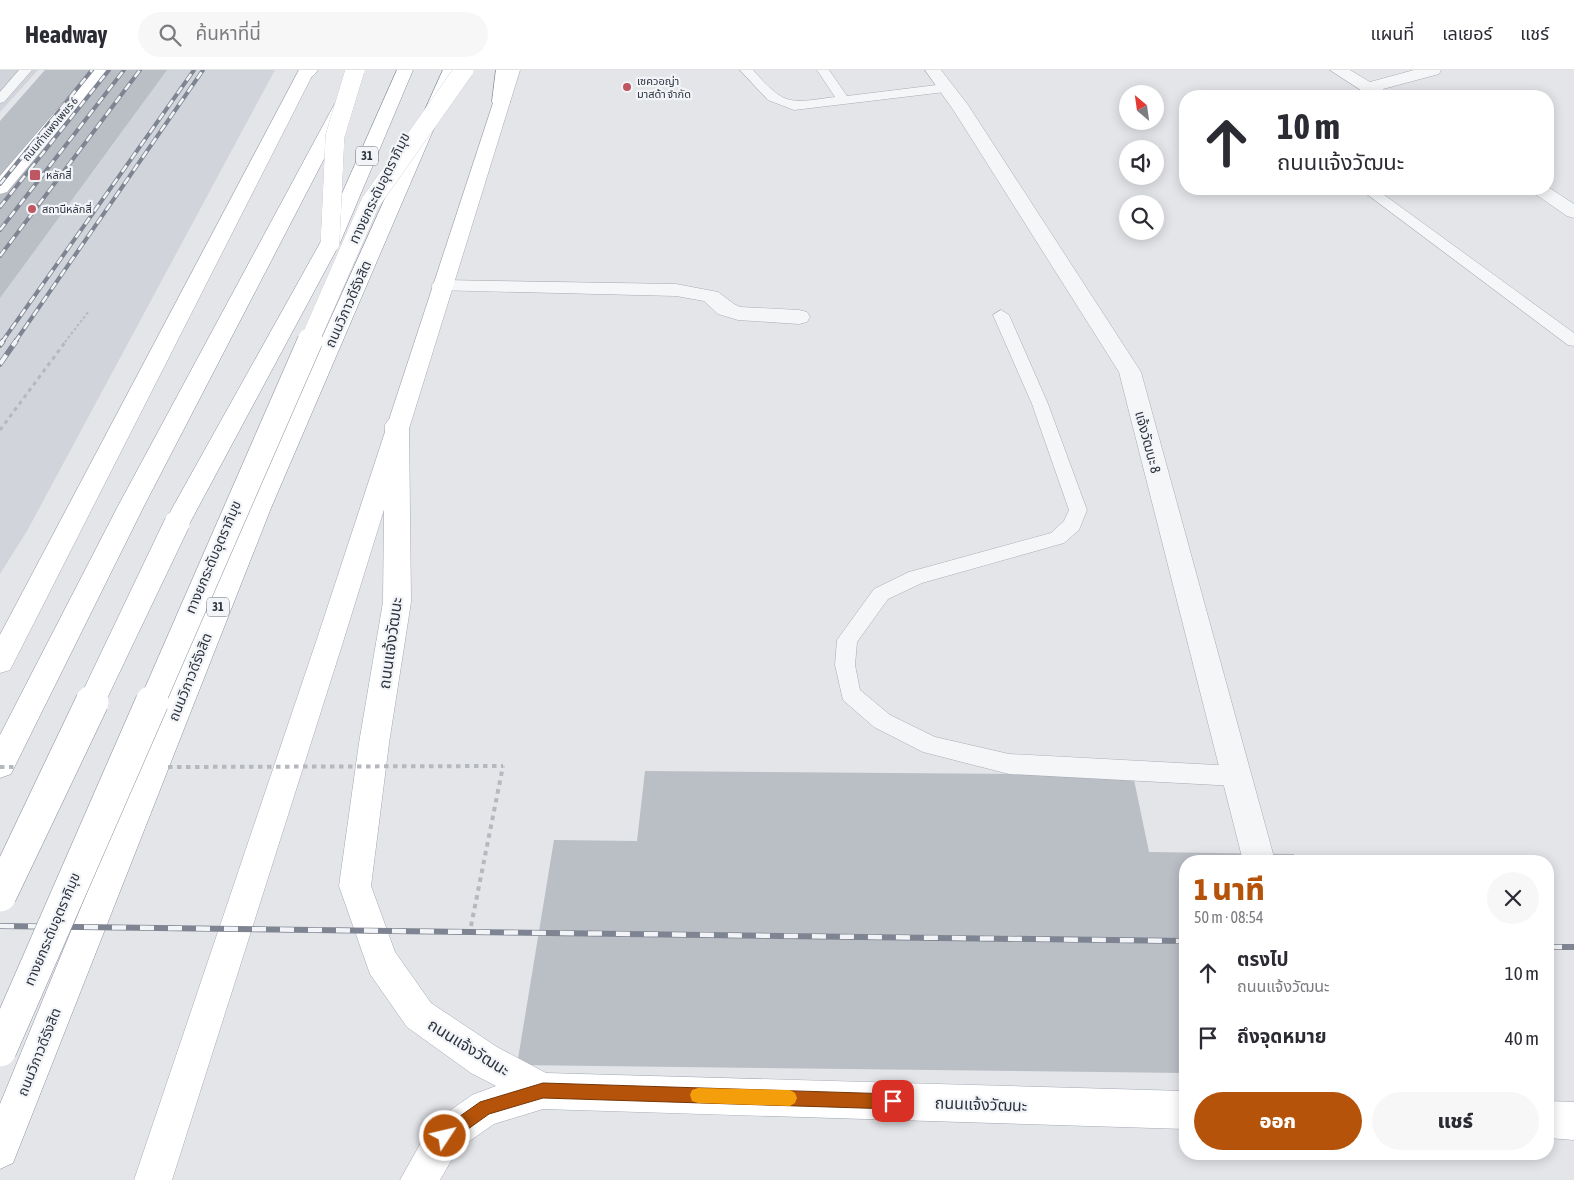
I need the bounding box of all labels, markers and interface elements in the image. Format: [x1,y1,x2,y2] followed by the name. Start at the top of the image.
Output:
[138,12,488,57] search box
[25,21,108,48] text: Headway
[156,21,184,49] icon: search
[196,22,261,44] text: ค้นหาที่นี่
[1370,23,1414,44] text: แผนที่
[1442,23,1492,44] text: เลเยอร์
[1520,23,1549,44] text: แชร์
[637,75,691,100] place label: เซควอญ่า มาสด้า จำกัด
[621,81,633,93] marker: เซควอญ่า มาสด้า จำกัด
[1119,85,1164,130] north arrow
[1119,85,1164,240] map controls
[20,95,80,163] street label: ถนนกำแพงเพชร 6
[1277,106,1340,146] text: 10 m
[1194,110,1259,175] icon: ahead
[345,130,414,246] street label: ทางยกระดับอุตราภิมุข
[1119,140,1164,185] button: sound
[356,146,378,165] road number: 31
[1277,149,1404,175] text: ถนนแจ้งวัฒนะ
[46,167,72,181] place label: หลักสี่
[28,168,42,182] marker: หลักสี่
[1119,195,1164,240] button: search
[42,201,92,215] place label: สถานีหลักสี่
[26,203,38,215] marker: สถานีหลักสี่
[322,258,374,350] street label: ถนนวิภาวดีรังสิต
[1132,409,1164,475] street label: แจ้งวัฒนะ 8
[182,498,245,616] street label: ทางยกระดับอุตราภิมุข
[375,596,405,690] street label: ถนนแจ้งวัฒนะ
[207,598,229,616] road number: 31
[165,631,215,723] street label: ถนนวิภาวดีรังสิต
[21,870,84,988] street label: ทางยกระดับอุตราภิมุข
[1194,872,1265,906] text: 1 นาที
[1487,872,1539,924] button: close
[1194,908,1264,926] text: 50 m · 08:54
[1237,948,1289,970] text: ตรงไป
[1194,959,1222,987] icon: ahead
[1505,962,1539,984] text: 10 m
[1237,977,1330,995] text: ถนนแจ้งวัฒนะ
[14,1006,64,1098] street label: ถนนวิภาวดีรังสิต
[425,1015,513,1079] street label: ถนนแจ้งวัฒนะ
[1194,1024,1222,1052] icon: arrive
[1237,1025,1327,1047] text: ถึงจุดหมาย
[1505,1027,1539,1049] text: 40 m
[872,1080,914,1122] pin
[879,1087,907,1115] icon: arrive
[1194,1092,1362,1150] button: ออก
[1372,1092,1539,1150] button: แชร์
[934,1093,1028,1115] street label: ถนนแจ้งวัฒนะ
[418,1109,470,1161] position arrow

